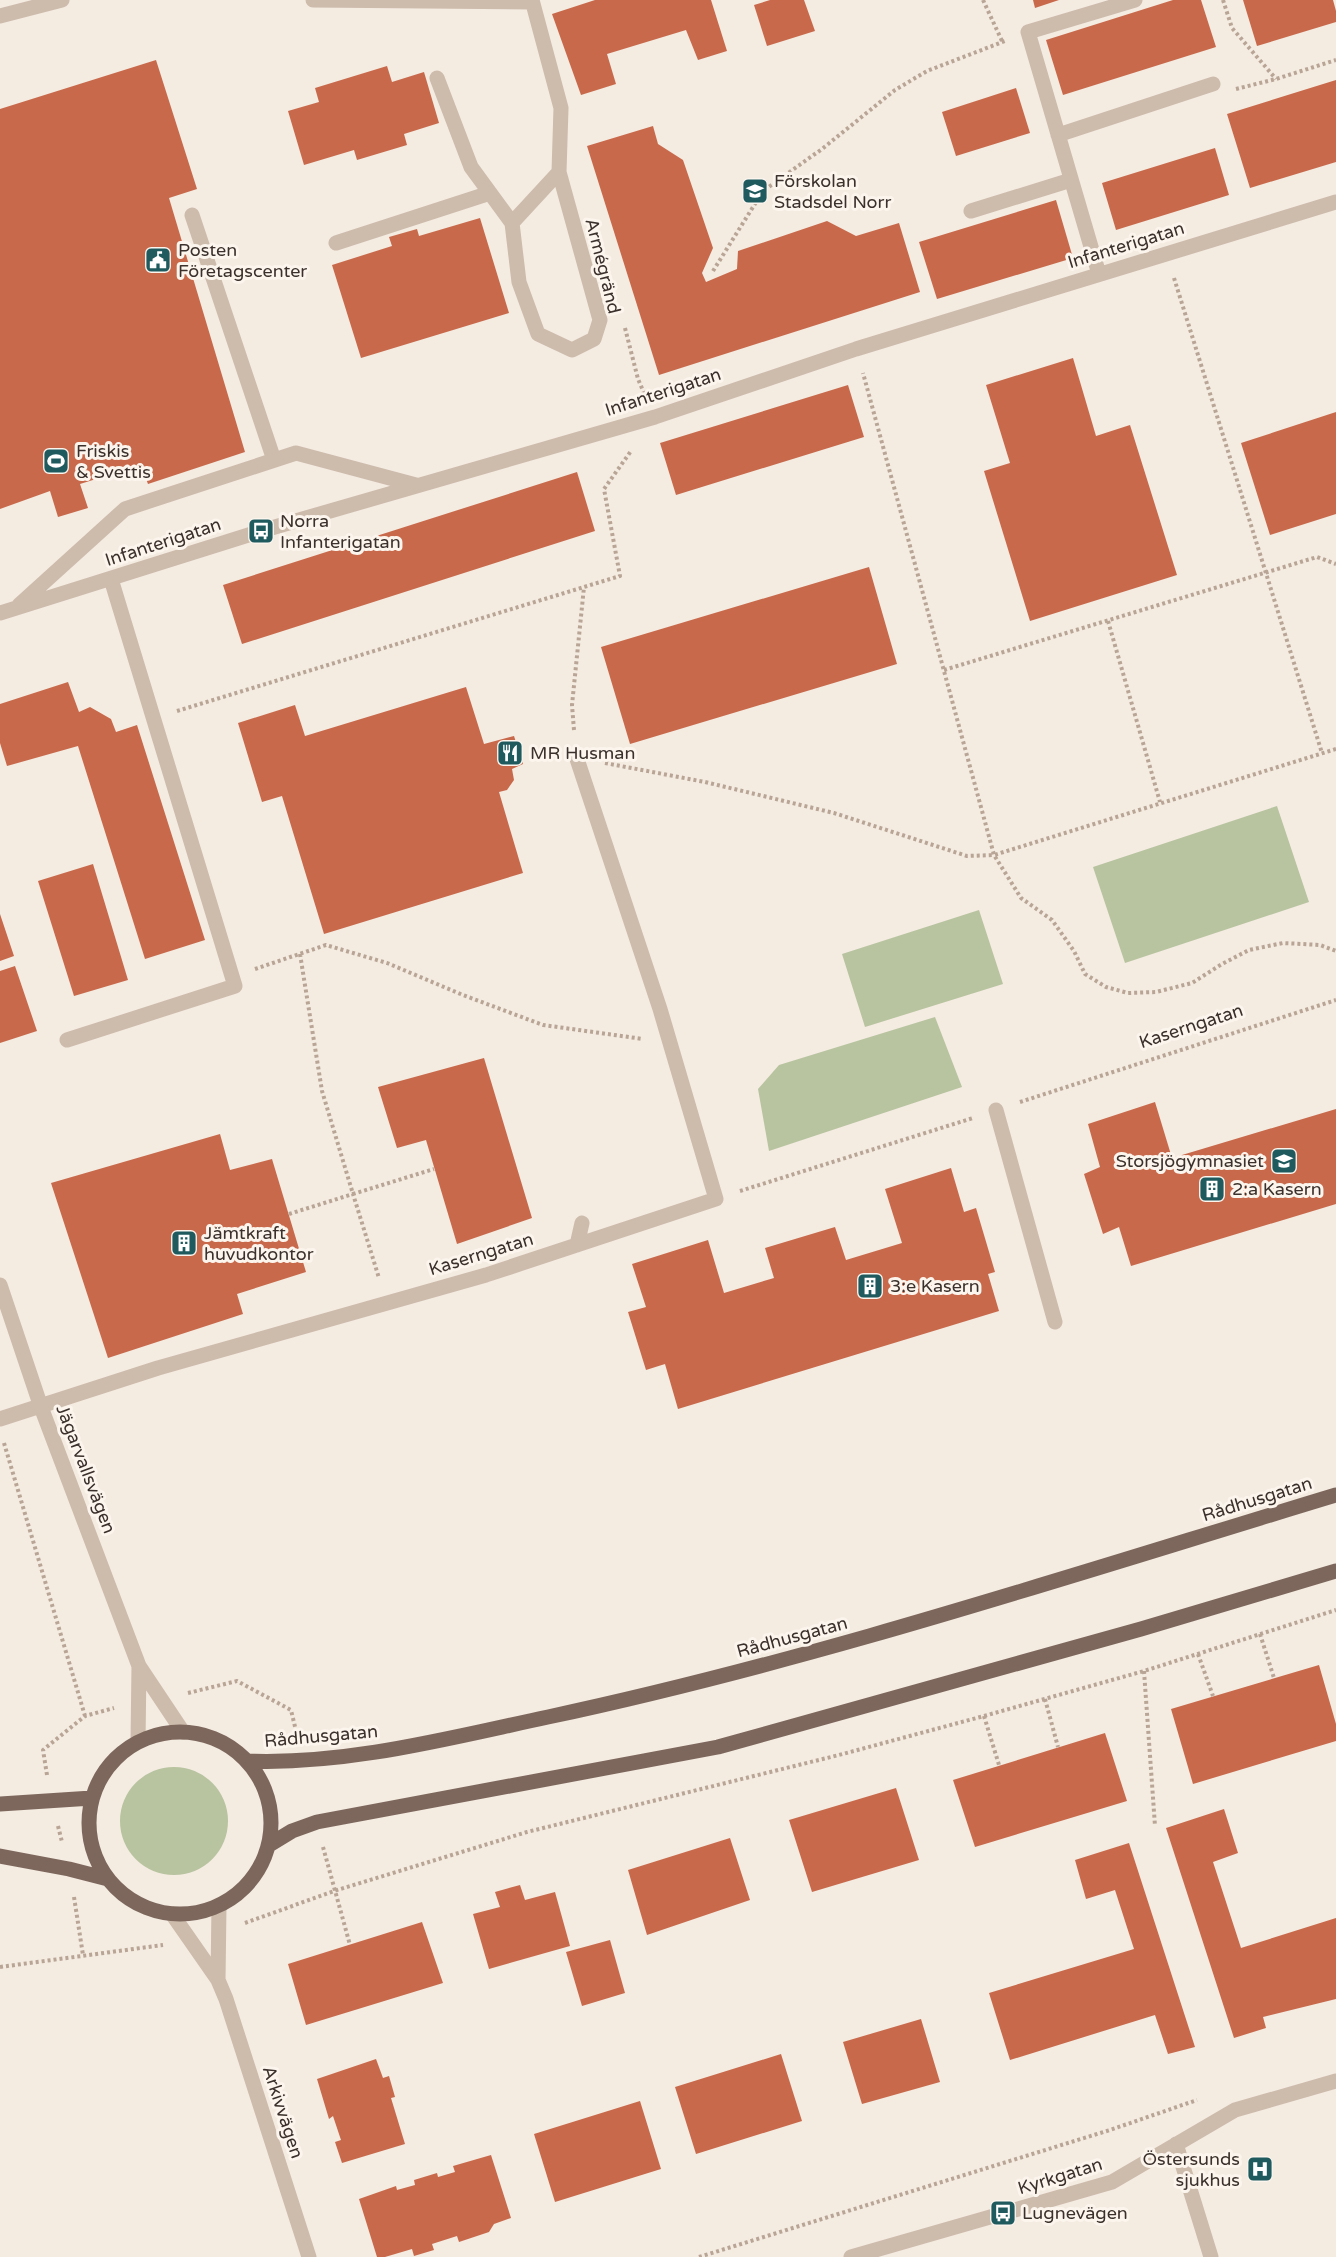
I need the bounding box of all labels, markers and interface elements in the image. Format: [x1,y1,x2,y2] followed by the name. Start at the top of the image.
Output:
[774,170,891,213] place label: Förskolan Stadsdel Norr
[740,176,770,206] school or university icon: Förskolan Stadsdel Norr
[581,216,625,316] street label: Armégränd
[1065,217,1187,273] street label: Infanterigatan
[178,239,307,282] place label: Posten Företagscenter
[143,245,173,275] public building icon: Posten Företagscenter
[602,363,724,421] street label: Infanterigatan
[76,440,151,483] place label: Friskis & Svettis
[41,446,71,476] sports icon: Friskis & Svettis
[280,510,401,553] place label: Norra Infanterigatan
[102,513,224,571] street label: Infanterigatan
[246,516,276,546] bus stop icon: Norra Infanterigatan
[495,738,525,768] restaurant icon: MR Husman
[530,742,635,764] place label: MR Husman
[1136,999,1246,1053] street label: Kaserngatan
[1269,1146,1299,1176] school or university icon: Storsjögymnasiet
[1116,1150,1264,1172] place label: Storsjögymnasiet
[1197,1174,1227,1204] building icon: 2:a Kasern
[1232,1178,1322,1200] place label: 2:a Kasern
[204,1222,314,1265] place label: Jämtkraft huvudkontor
[169,1228,199,1258] building icon: Jämtkraft huvudkontor
[426,1228,536,1280] street label: Kaserngatan
[855,1271,885,1301] building icon: 3:e Kasern
[890,1275,980,1297] place label: 3:e Kasern
[51,1402,121,1536] street label: Jägarvallsvägen
[1199,1472,1315,1526] street label: Rådhusgatan
[734,1612,850,1662] street label: Rådhusgatan
[263,1720,379,1752] street label: Rådhusgatan
[258,2063,308,2161] street label: Arkivvägen
[1143,2148,1240,2191] place label: Östersunds sjukhus
[1015,2153,1105,2199] street label: Kyrkgatan
[1245,2154,1275,2184] hospital icon: Östersunds sjukhus
[988,2198,1018,2228] bus stop icon: Lugnevägen
[1022,2202,1128,2224] place label: Lugnevägen

